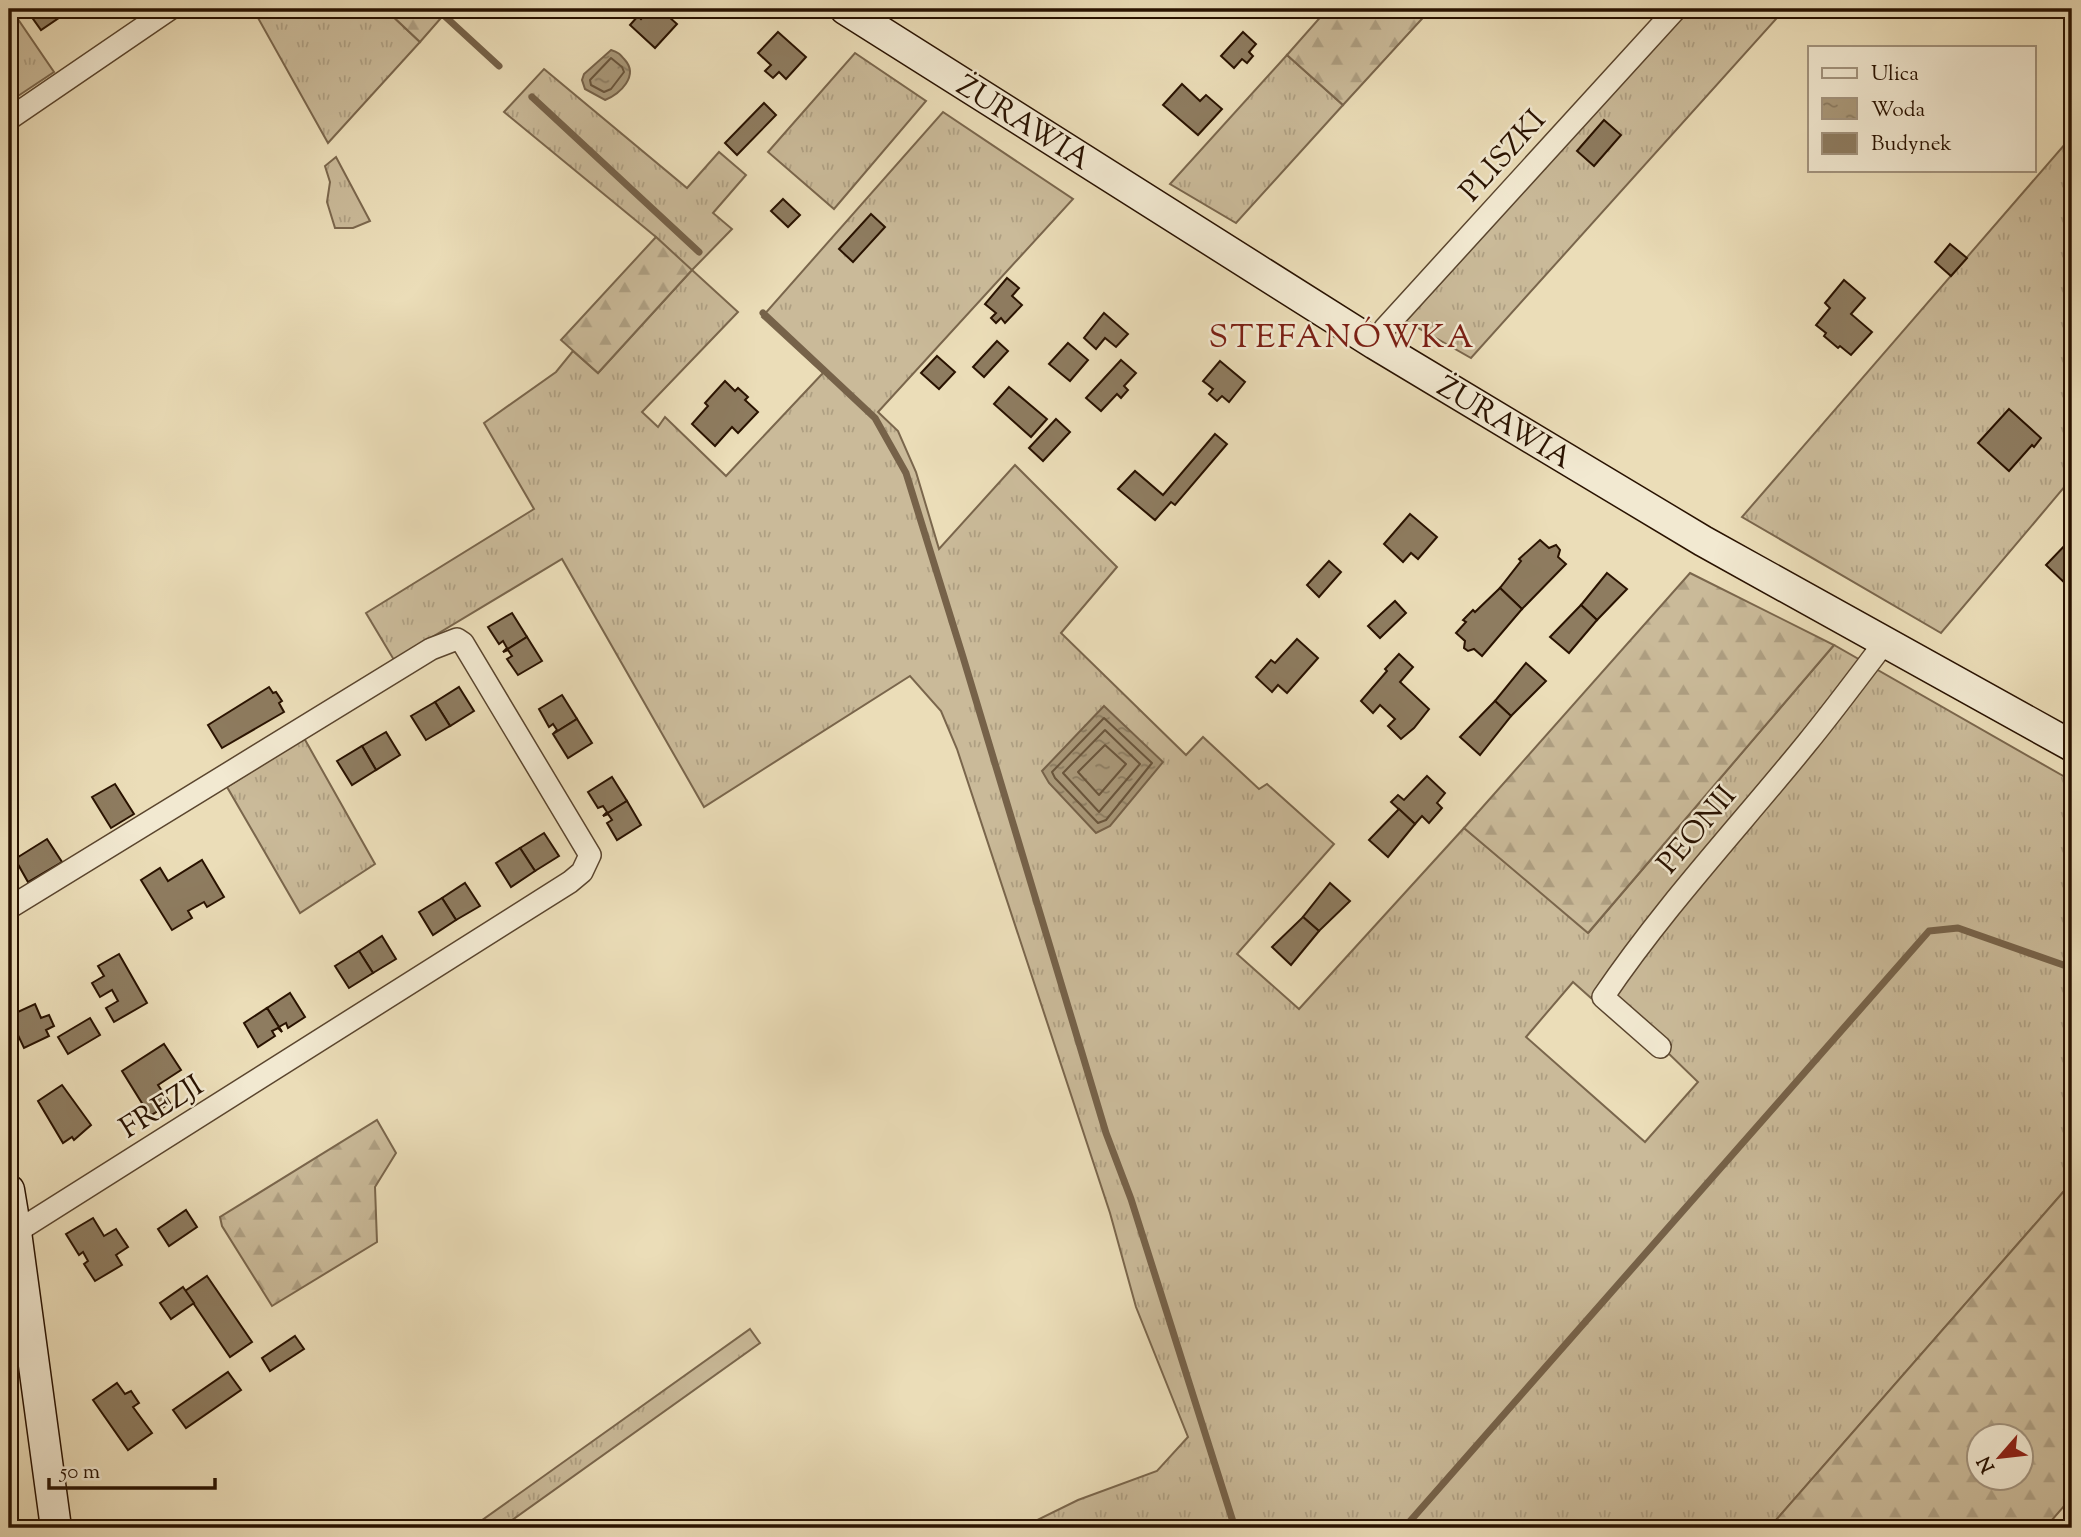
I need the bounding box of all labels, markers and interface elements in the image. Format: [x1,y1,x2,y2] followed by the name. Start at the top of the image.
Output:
[1808,46,2036,172] legend
[1871,60,1919,90] text: Ulica
[947,66,1098,182] street label: ŻURAWIA
[1871,96,1926,126] text: Woda
[1451,101,1557,212] street label: PLISZKI
[1871,130,1952,160] text: Budynek
[1208,315,1476,363] district label: STEFANÓWKA
[1428,367,1579,481] street label: ŻURAWIA
[1648,777,1748,884] street label: PEONII
[112,1066,213,1151] street label: FREZJI
[1966,1422,2036,1492] north arrow
[49,1446,215,1490] scale bar
[1972,1451,2003,1477] text: N
[59,1458,100,1488] text: 50 m

